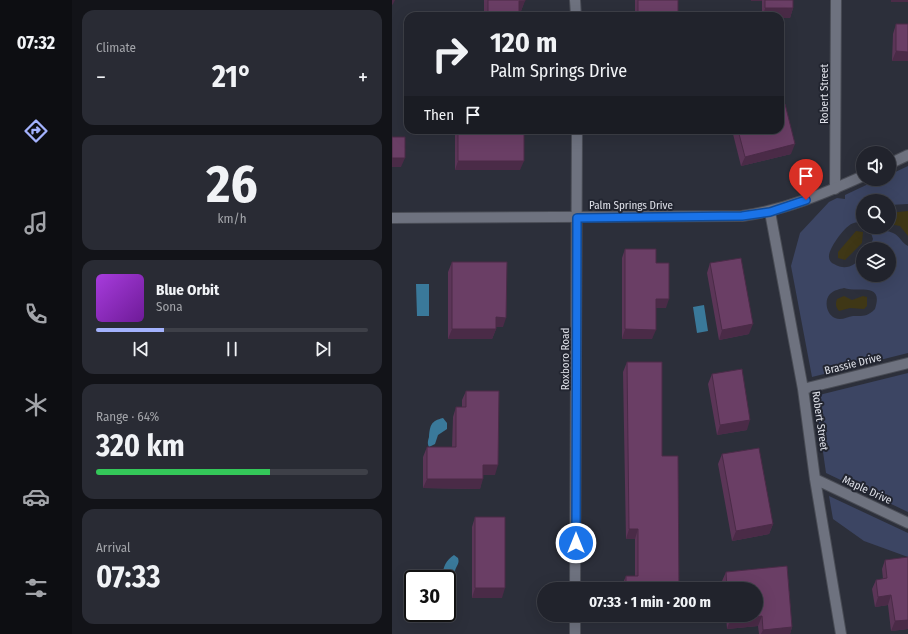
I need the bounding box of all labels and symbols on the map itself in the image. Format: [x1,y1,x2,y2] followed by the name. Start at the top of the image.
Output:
[818,64,831,124] street label: Robert Street
[789,159,823,200] pin
[589,199,673,212] street label: Palm Springs Drive
[559,328,572,390] street label: Roxboro Road
[823,351,883,377] street label: Brassie Drive
[809,390,831,452] street label: Robert Street
[840,473,894,507] street label: Maple Drive
[555,522,597,564] position arrow
[404,570,456,622] speed limit sign: 30

